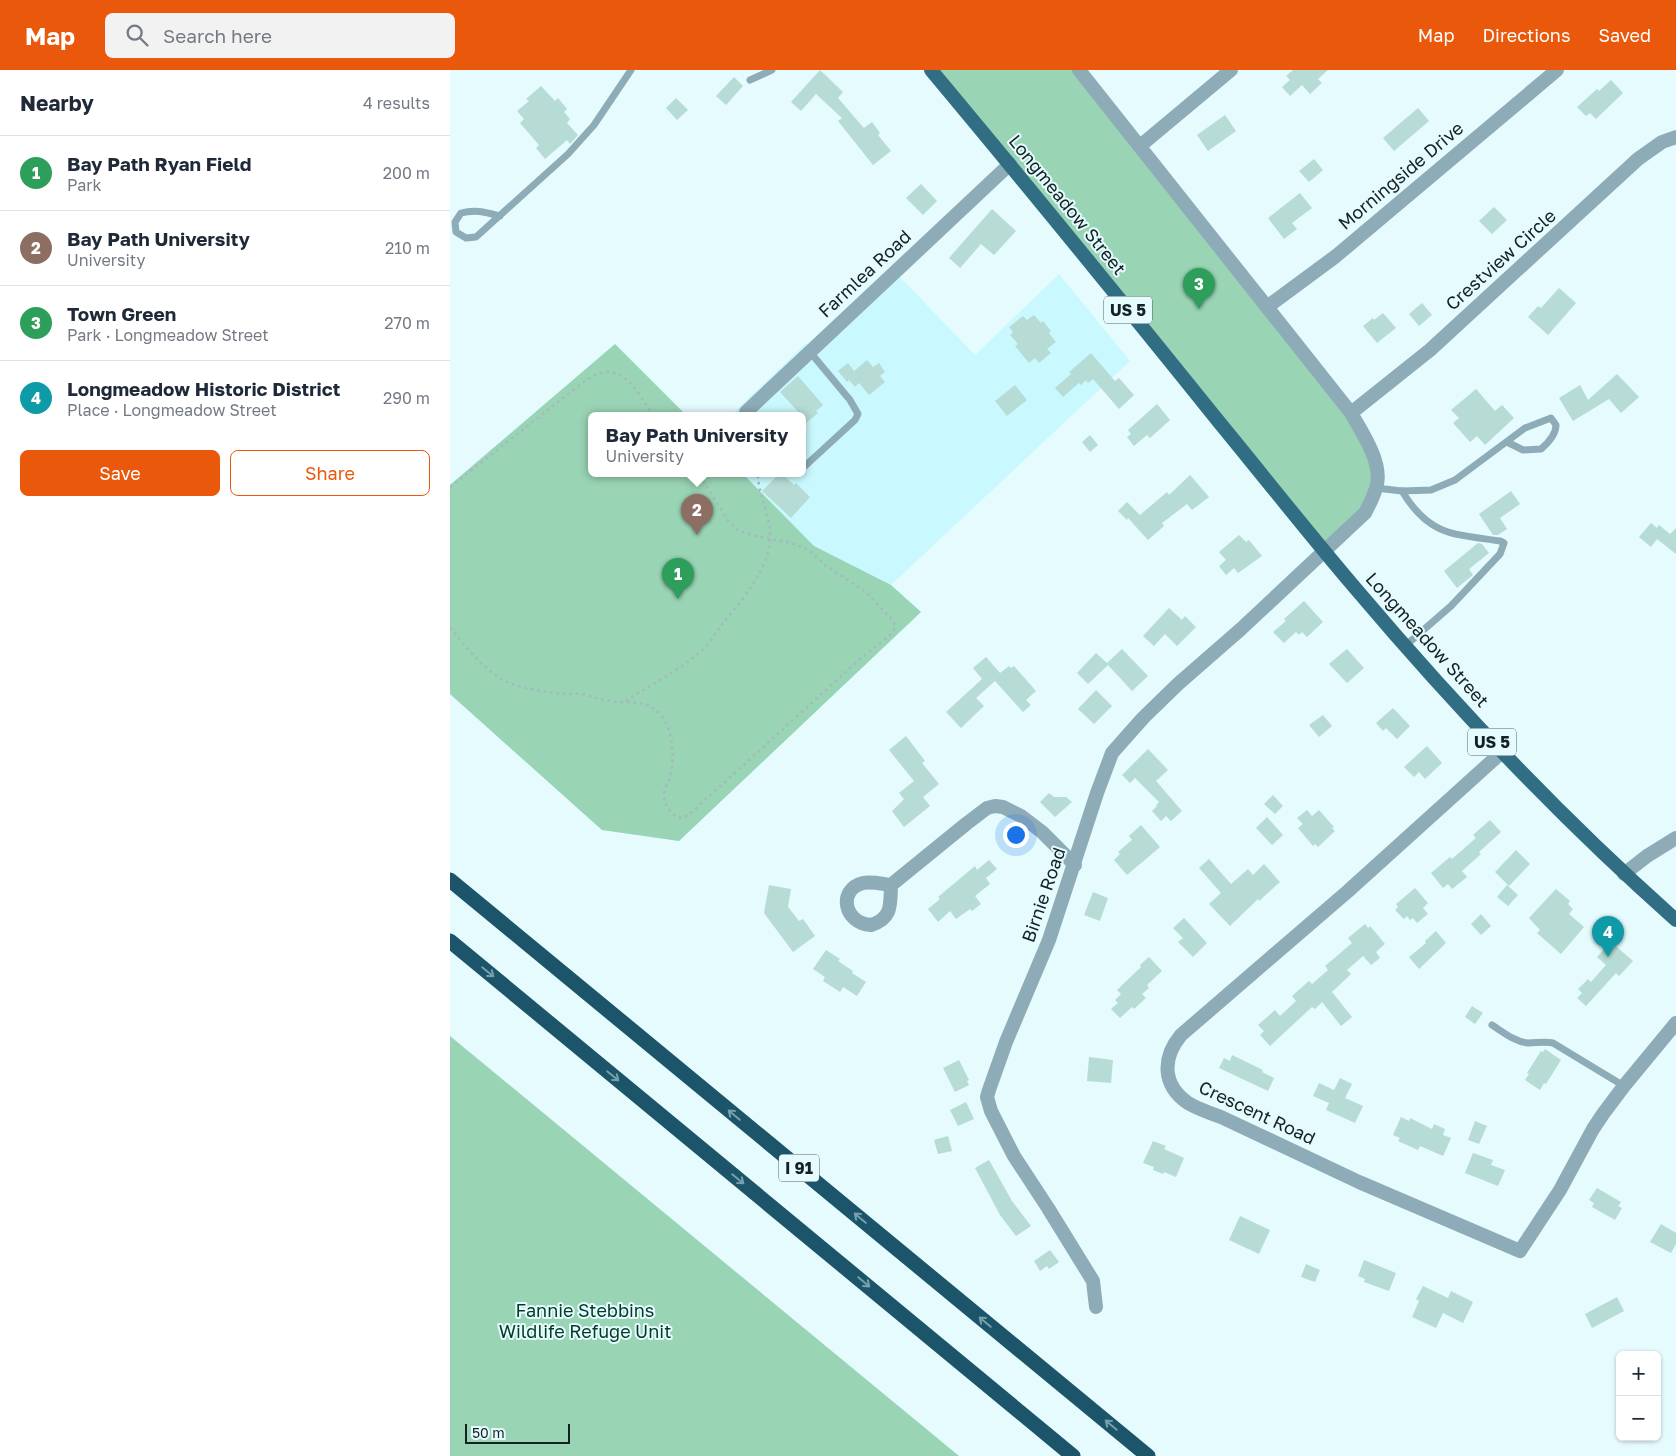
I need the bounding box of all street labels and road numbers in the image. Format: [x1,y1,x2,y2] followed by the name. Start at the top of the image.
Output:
[1333,117,1467,234] street label: Morningside Drive
[1005,130,1131,279] street label: Longmeadow Street
[1441,204,1560,314] street label: Crestview Circle
[814,225,915,322] street label: Farmlea Road
[1104,296,1152,324] road number: US 5
[1361,567,1494,711] street label: Longmeadow Street
[1468,729,1516,756] road number: US 5
[1017,844,1070,945] street label: Birnie Road
[1196,1075,1319,1149] street label: Crescent Road
[779,1154,819,1182] road number: I 91

